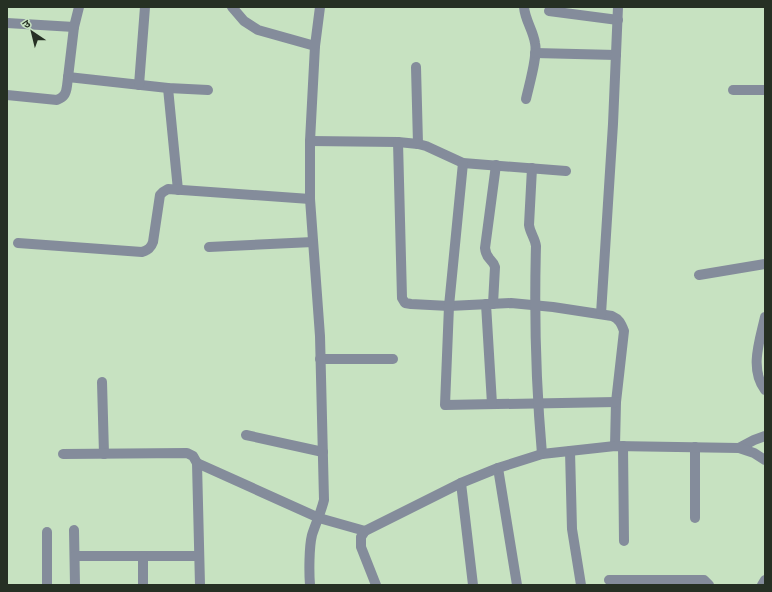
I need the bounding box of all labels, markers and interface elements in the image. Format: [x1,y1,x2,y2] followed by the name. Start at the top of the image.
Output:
[12,12,52,52] north arrow
[20,17,33,31] text: उ

